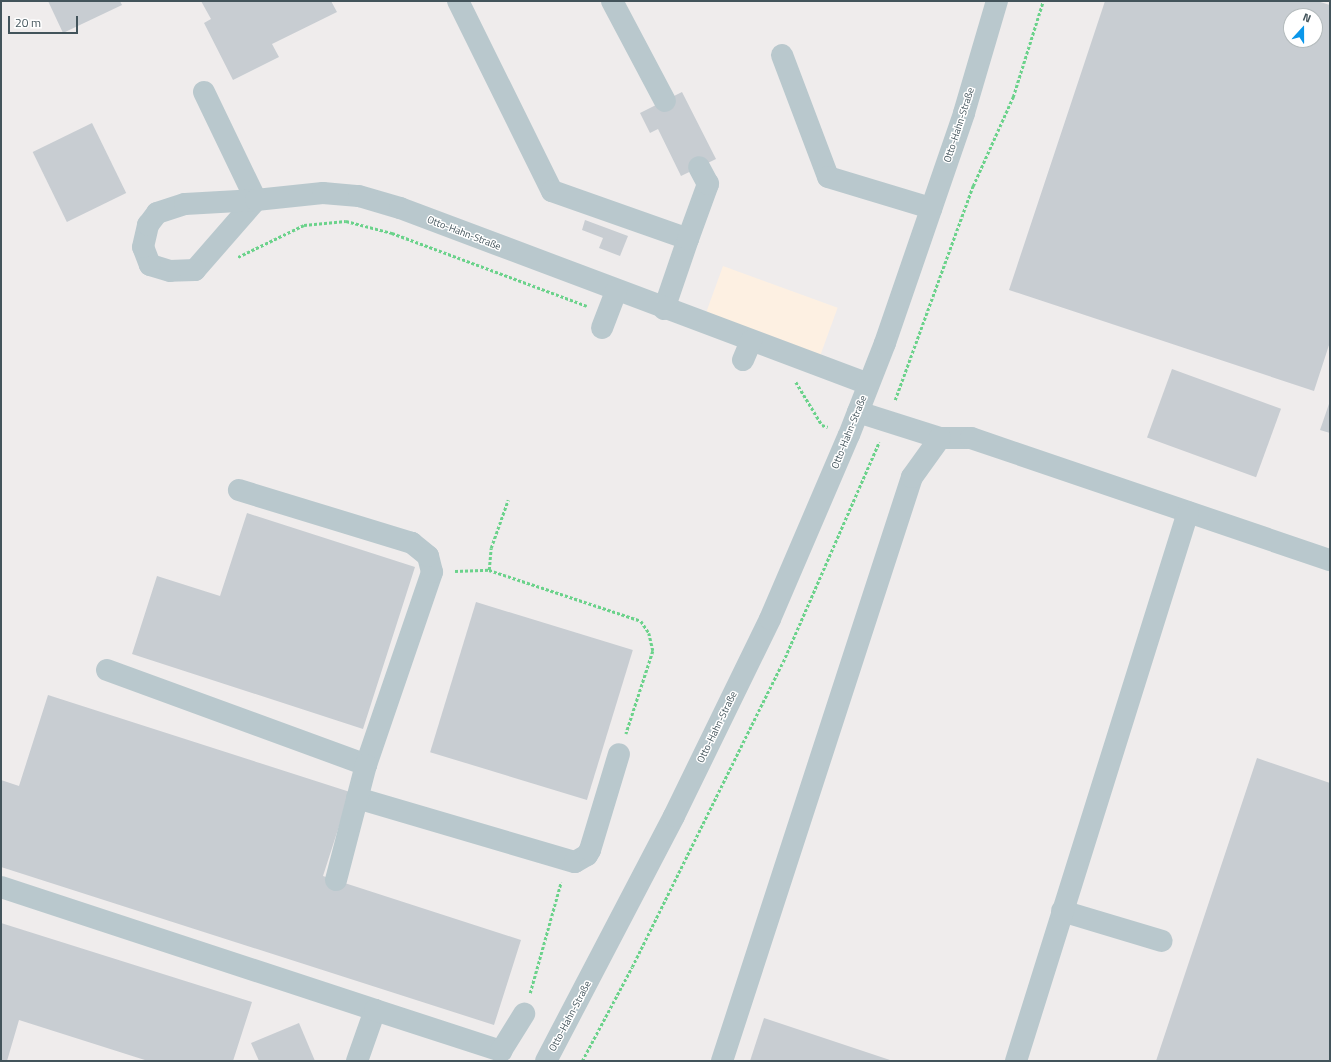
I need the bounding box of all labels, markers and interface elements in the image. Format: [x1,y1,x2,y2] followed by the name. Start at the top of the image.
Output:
[10,8,80,34] scale bar
[1283,8,1323,48] north arrow
[1301,9,1313,27] text: N
[15,13,41,32] text: 20 m
[941,86,977,164] street label: Otto-Hahn-Straße
[425,213,503,253] street label: Otto-Hahn-Straße
[829,394,869,470] street label: Otto-Hahn-Straße
[695,689,739,765] street label: Otto-Hahn-Straße
[546,979,594,1053] street label: Otto-Hahn-Straße

